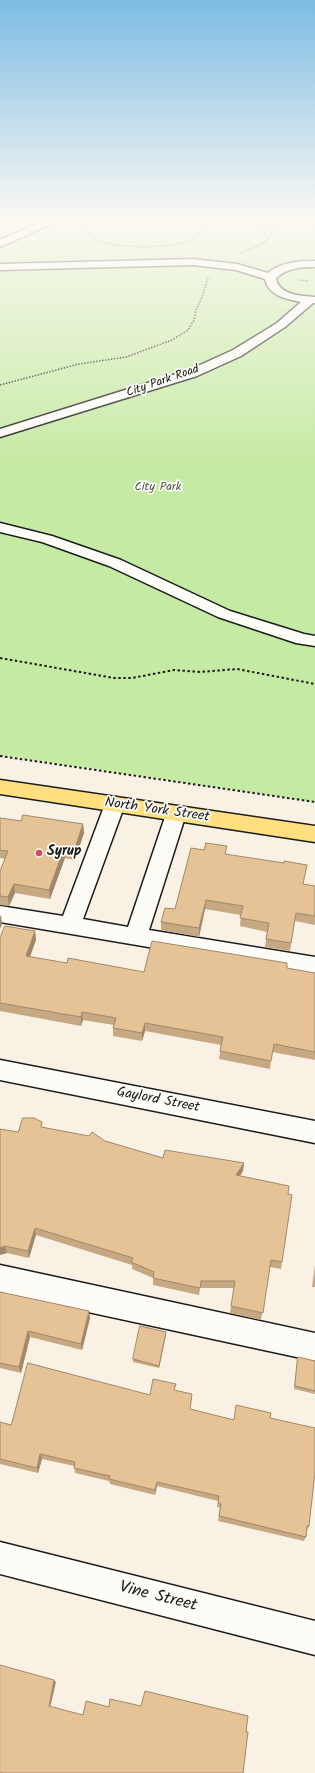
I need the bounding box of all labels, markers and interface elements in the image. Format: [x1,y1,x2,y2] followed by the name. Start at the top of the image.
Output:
[125,363,201,401] street label: City Park Road
[135,481,181,495] park label: City Park
[103,795,211,827] street label: North York Street
[47,845,81,861] place label: Syrup
[34,848,44,858] marker: Syrup
[115,1085,201,1117] street label: Gaylord Street
[117,1578,199,1618] street label: Vine Street

